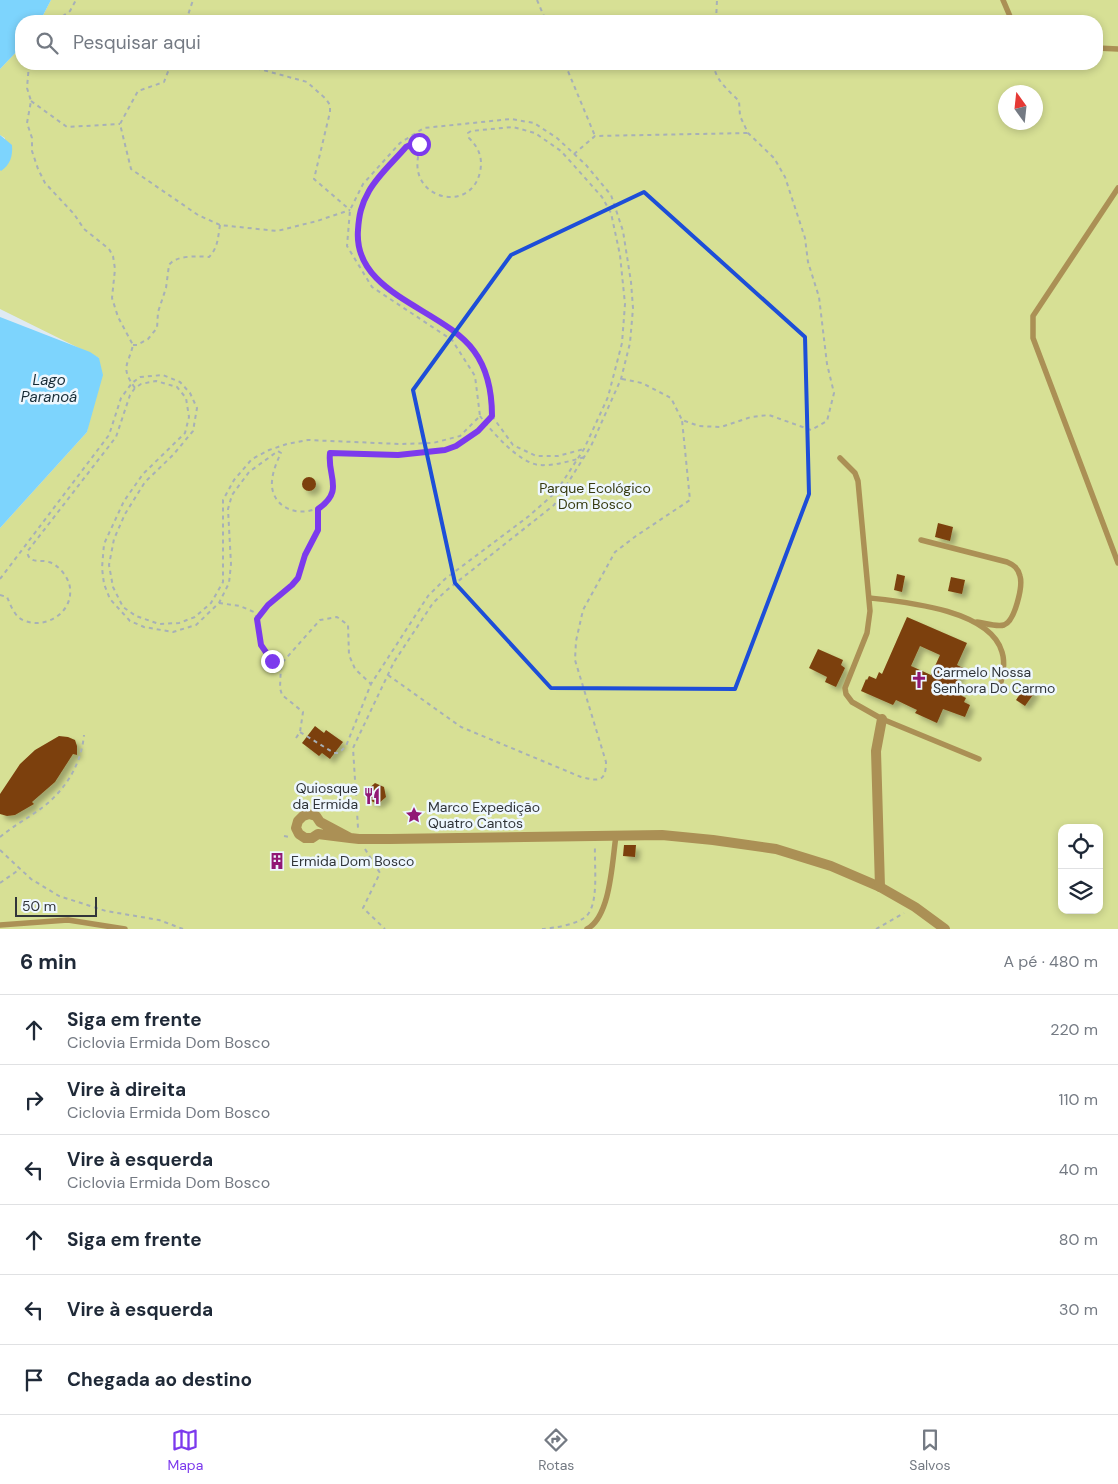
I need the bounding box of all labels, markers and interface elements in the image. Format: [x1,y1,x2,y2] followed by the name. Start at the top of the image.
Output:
[15,15,1103,70] search box
[33,29,61,57] icon: search
[73,30,201,55] text: Pesquisar aqui
[998,85,1043,130] north arrow
[408,133,431,156] route start
[21,370,77,407] water label: Lago Paranoá
[539,479,651,513] park label: Parque Ecológico Dom Bosco
[261,650,284,673] route end
[933,663,1055,697] place label: Carmelo Nossa Senhora Do Carmo
[909,670,929,690] church icon: Carmelo Nossa Senhora Do Carmo
[293,779,358,813] place label: Quiosque da Ermida
[362,786,382,806] restaurant icon: Quiosque da Ermida
[428,798,540,832] place label: Marco Expedição Quatro Cantos
[404,805,424,825] place icon: Marco Expedição Quatro Cantos
[1058,824,1103,914] map controls
[1058,824,1103,869] button: locate
[267,851,287,871] building icon: Ermida Dom Bosco
[291,852,414,870] place label: Ermida Dom Bosco
[1058,869,1103,914] button: layers
[15,894,98,917] scale bar
[22,897,56,915] text: 50 m
[20,948,77,976] text: 6 min
[1003,951,1098,972] text: A pé · 480 m
[67,1007,202,1032] text: Siga em frente
[20,1016,48,1044] icon: ahead
[1050,1019,1098,1040] text: 220 m
[67,1032,270,1053] text: Ciclovia Ermida Dom Bosco
[67,1077,186,1102] text: Vire à direita
[20,1086,48,1114] icon: right
[1059,1089,1098,1110] text: 110 m
[67,1102,270,1123] text: Ciclovia Ermida Dom Bosco
[67,1147,213,1172] text: Vire à esquerda
[20,1156,48,1184] icon: left
[1059,1159,1098,1180] text: 40 m
[67,1172,270,1193] text: Ciclovia Ermida Dom Bosco
[20,1226,48,1254] icon: ahead
[67,1227,202,1252] text: Siga em frente
[1059,1229,1098,1250] text: 80 m
[20,1296,48,1324] icon: left
[67,1297,213,1322] text: Vire à esquerda
[1059,1299,1098,1320] text: 30 m
[20,1366,48,1394] icon: arrive
[67,1367,252,1392] text: Chegada ao destino
[167,1426,203,1474] tab: Mapa
[538,1426,574,1474] tab: Rotas
[909,1426,950,1474] tab: Salvos

